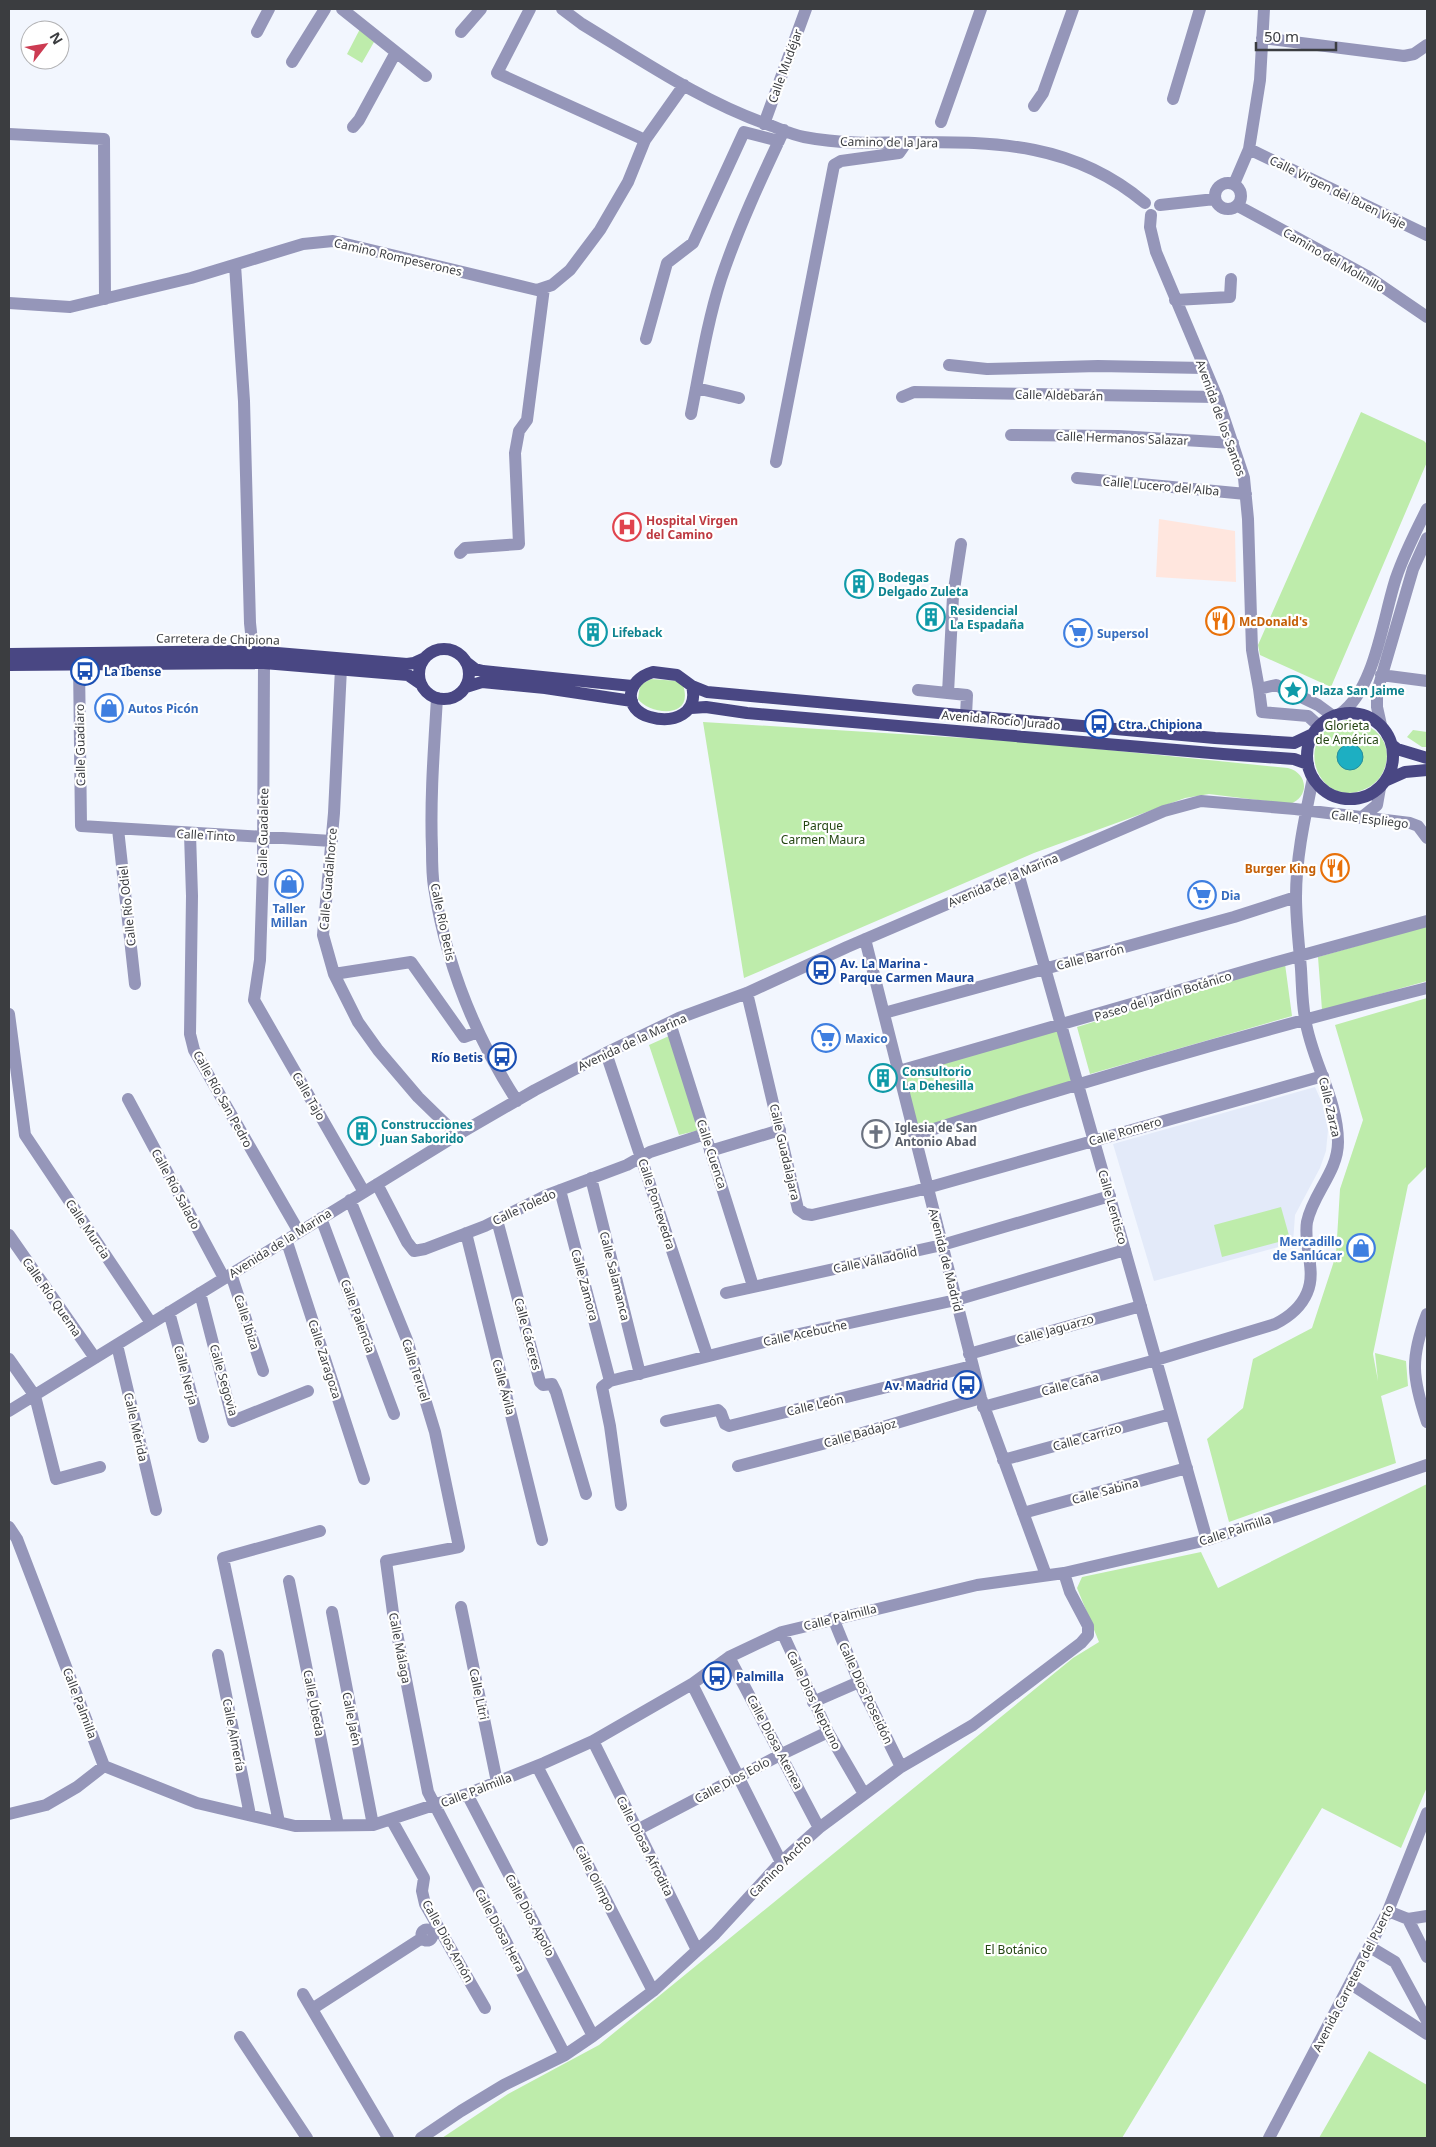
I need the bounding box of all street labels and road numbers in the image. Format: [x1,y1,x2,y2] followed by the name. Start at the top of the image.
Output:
[764,27,806,105] street label: Calle Mudéjar
[840,133,938,151] street label: Camino de la Jara
[1267,151,1409,233] street label: Calle Virgen del Buen Viaje
[1280,224,1388,296] street label: Camino del Molinillo
[332,234,464,280] street label: Camino Rompeserones
[1192,357,1250,479] street label: Avenida de los Santos
[1015,386,1103,404] street label: Calle Aldebarán
[1055,427,1189,449] street label: Calle Hermanos Salazar
[1102,472,1220,500] street label: Calle Lucero del Alba
[156,629,280,649] street label: Carretera de Chipiona
[71,704,89,786] street label: Calle Guadiaro
[941,706,1061,734] street label: Avenida Rocío Jurado
[254,787,272,876] street label: Calle Guadalete
[1330,806,1410,832] street label: Calle Espliego
[176,825,236,845] street label: Calle Tinto
[315,827,341,931] street label: Calle Guadalhorce
[945,849,1061,911] street label: Avenida de la Marina
[114,865,140,947] street label: Calle Río Odiel
[426,882,460,963] street label: Calle Río Betis
[1054,940,1126,974] street label: Calle Barrón
[1092,967,1234,1025] street label: Paseo del Jardín Botánico
[575,1009,689,1075] street label: Avenida de la Marina
[189,1047,257,1151] street label: Calle Río San Pedro
[288,1069,330,1123] street label: Calle Tajo
[1315,1075,1345,1139] street label: Calle Zarza
[766,1102,804,1202] street label: Calle Guadalajara
[1087,1112,1163,1150] street label: Calle Romero
[693,1117,731,1191] street label: Calle Cuenca
[148,1146,204,1232] street label: Calle Río Salado
[634,1156,680,1252] street label: Calle Pontevedra
[1094,1168,1132,1246] street label: Calle Lentisco
[490,1185,558,1229] street label: Calle Toledo
[62,1196,114,1262] street label: Calle Murcia
[225,1204,335,1282] street label: Avenida de la Marina
[925,1207,967,1313] street label: Avenida de Madrid
[596,1230,634,1322] street label: Calle Salamanca
[832,1243,918,1277] street label: Calle Valladolid
[567,1247,603,1323] street label: Calle Zamora
[18,1254,86,1340] street label: Calle Río Quema
[337,1277,379,1355] street label: Calle Palencia
[230,1292,264,1352] street label: Calle Ibiza
[510,1296,546,1372] street label: Calle Cáceres
[1014,1310,1096,1348] street label: Calle Jaguarzo
[761,1316,849,1350] street label: Calle Acebuche
[304,1317,346,1401] street label: Calle Zaragoza
[398,1336,434,1404] street label: Calle Teruel
[206,1342,242,1418] street label: Calle Segovia
[170,1343,202,1407] street label: Calle Nerja
[488,1357,520,1417] street label: Calle Ávila
[1039,1368,1101,1400] street label: Calle Caña
[785,1390,845,1420] street label: Calle León
[120,1391,152,1463] street label: Calle Mérida
[822,1414,899,1451] street label: Calle Badajoz
[1051,1419,1123,1455] street label: Calle Carrizo
[1070,1474,1140,1508] street label: Calle Sabina
[1197,1510,1273,1550] street label: Calle Palmilla
[802,1600,878,1634] street label: Calle Palmilla
[385,1611,415,1685] street label: Calle Málaga
[835,1639,897,1747] street label: Calle Dios Poseidón
[783,1648,845,1752] street label: Calle Dios Neptuno
[59,1665,101,1741] street label: Calle Palmilla
[465,1667,493,1721] street label: Calle Litri
[299,1668,329,1738] street label: Calle Úbeda
[338,1691,366,1747] street label: Calle Jaén
[743,1692,807,1792] street label: Calle Diosa Atenea
[219,1697,249,1773] street label: Calle Almería
[692,1753,772,1807] street label: Calle Dios Eolo
[438,1769,514,1811] street label: Calle Palmilla
[612,1793,678,1899] street label: Calle Diosa Afrodita
[745,1831,815,1901] street label: Camino Ancho
[571,1842,619,1914] street label: Calle Olimpo
[501,1871,559,1959] street label: Calle Dios Apolo
[471,1885,529,1975] street label: Calle Diosa Hera
[418,1897,478,1985] street label: Calle Dios Amón
[1308,1901,1398,2055] street label: Avenida Carretera del Puerto

